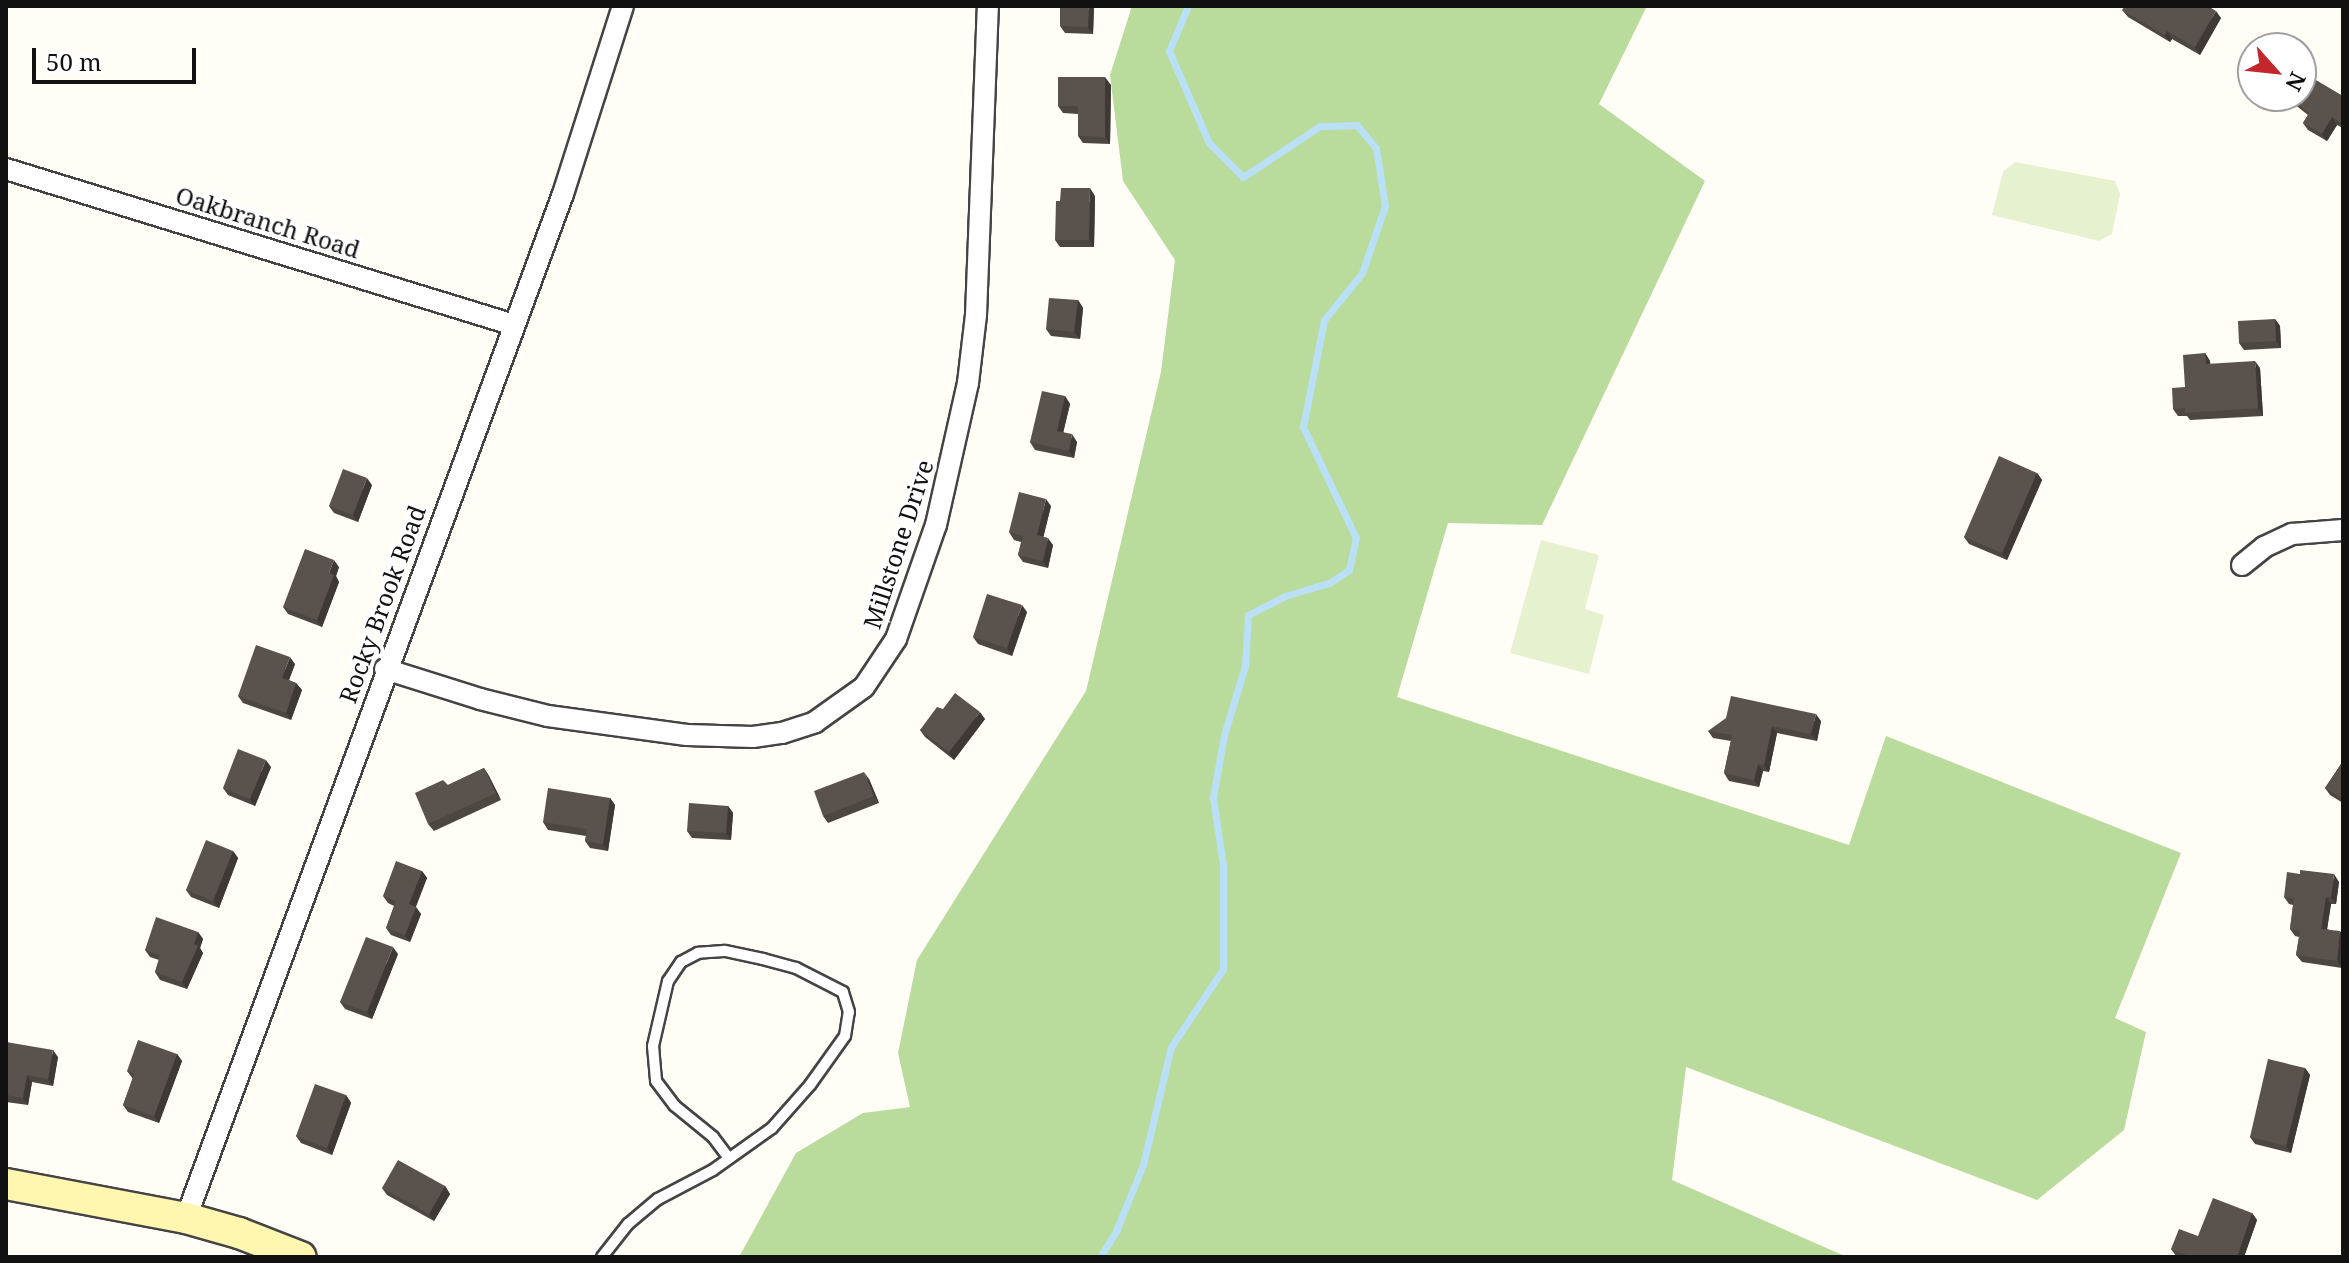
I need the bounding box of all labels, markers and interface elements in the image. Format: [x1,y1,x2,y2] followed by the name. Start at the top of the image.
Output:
[36,32,200,82] scale bar
[2237,32,2317,112] north arrow
[46,45,102,78] text: 50 m
[2279,67,2314,97] text: N
[172,180,364,264] street label: Oakbranch Road
[857,456,939,632] street label: Millstone Drive
[333,501,431,707] street label: Rocky Brook Road

